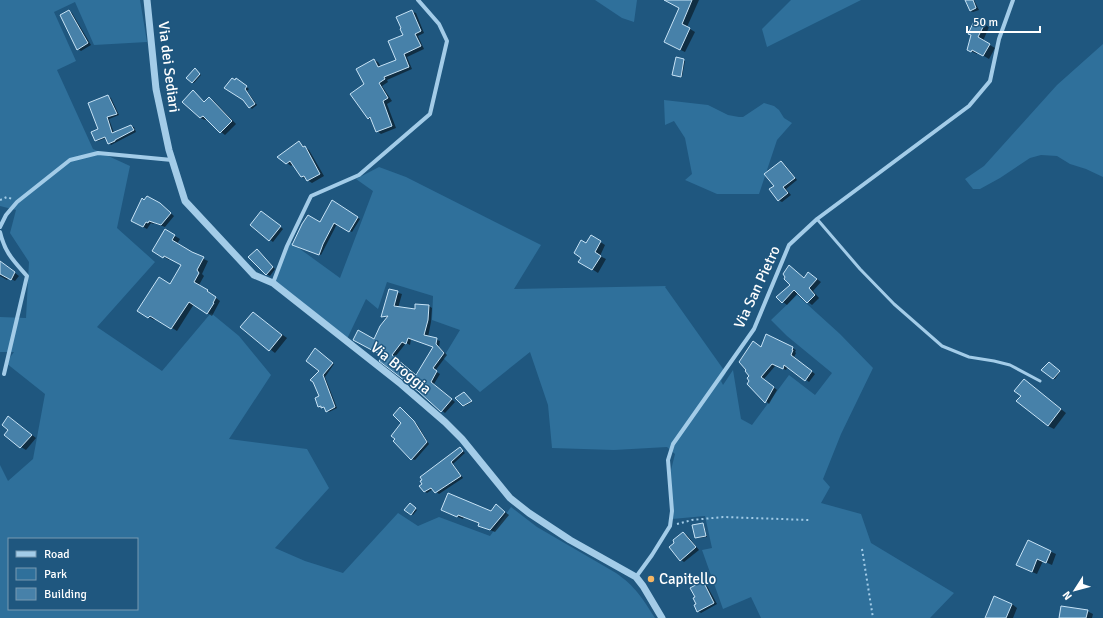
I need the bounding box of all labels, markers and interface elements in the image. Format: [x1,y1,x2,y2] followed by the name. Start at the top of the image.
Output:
[967,8,1040,34] scale bar
[973,15,998,30] text: 50 m
[154,20,184,114] street label: Via dei Sediari
[730,243,784,331] street label: Via San Pietro
[367,338,435,398] street label: Via Broggia
[8,538,138,610] legend
[44,547,70,562] text: Road
[44,567,67,582] text: Park
[659,570,717,588] place label: Capitello
[1055,570,1095,610] north arrow
[646,574,656,584] marker: Capitello
[44,587,87,602] text: Building
[1060,589,1075,603] text: N

